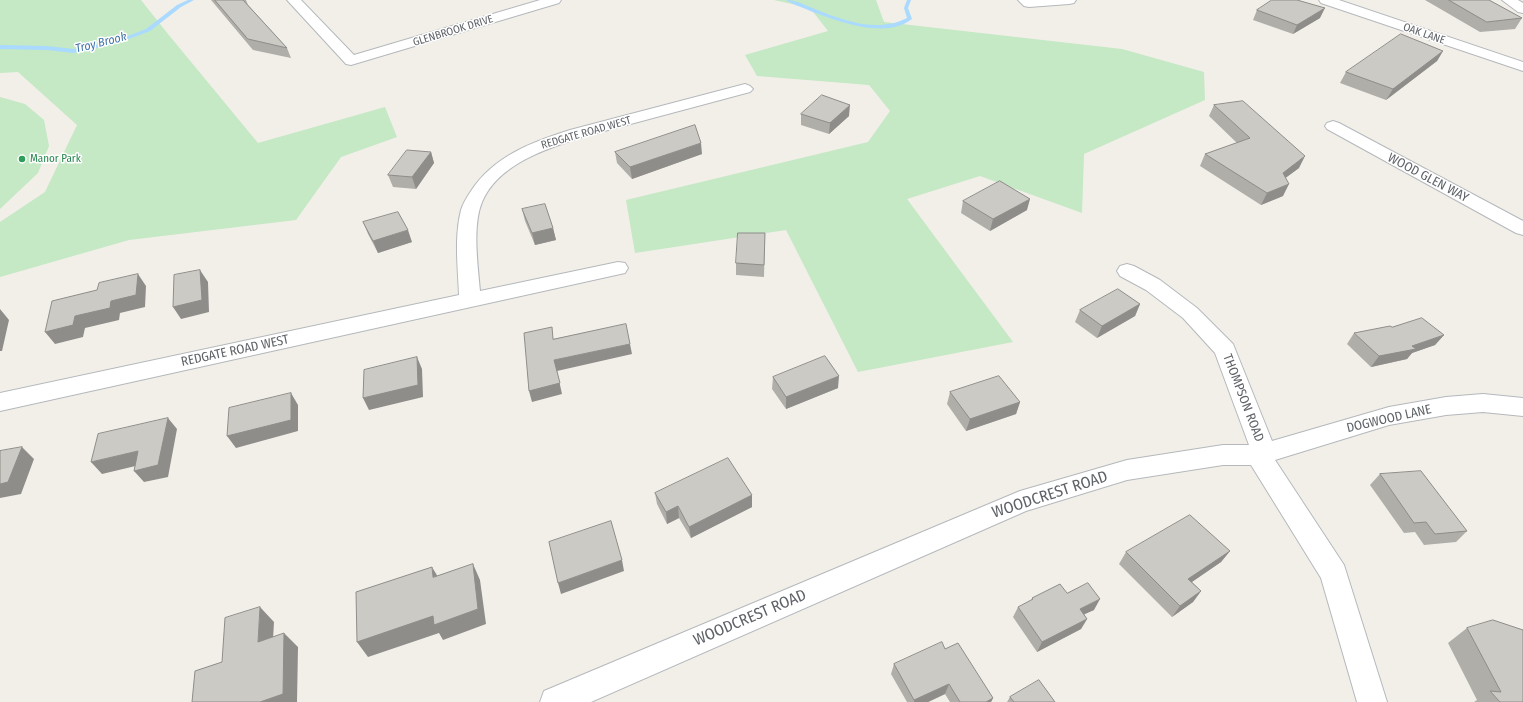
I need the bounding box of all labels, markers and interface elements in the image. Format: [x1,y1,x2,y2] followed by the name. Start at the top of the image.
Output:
[411,13,495,49] street label: GLENBROOK DRIVE
[1401,21,1447,47] street label: OAK LANE
[74,30,128,56] water label: Troy Brook
[539,114,633,152] street label: REDGATE ROAD WEST
[1385,150,1471,206] street label: WOOD GLEN WAY
[30,152,81,166] place label: Manor Park
[17,154,27,164] marker: Manor Park
[180,332,290,370] street label: REDGATE ROAD WEST
[1219,352,1267,444] street label: THOMPSON ROAD
[1345,402,1433,436] street label: DOGWOOD LANE
[990,467,1110,523] street label: WOODCREST ROAD
[691,586,809,650] street label: WOODCREST ROAD

